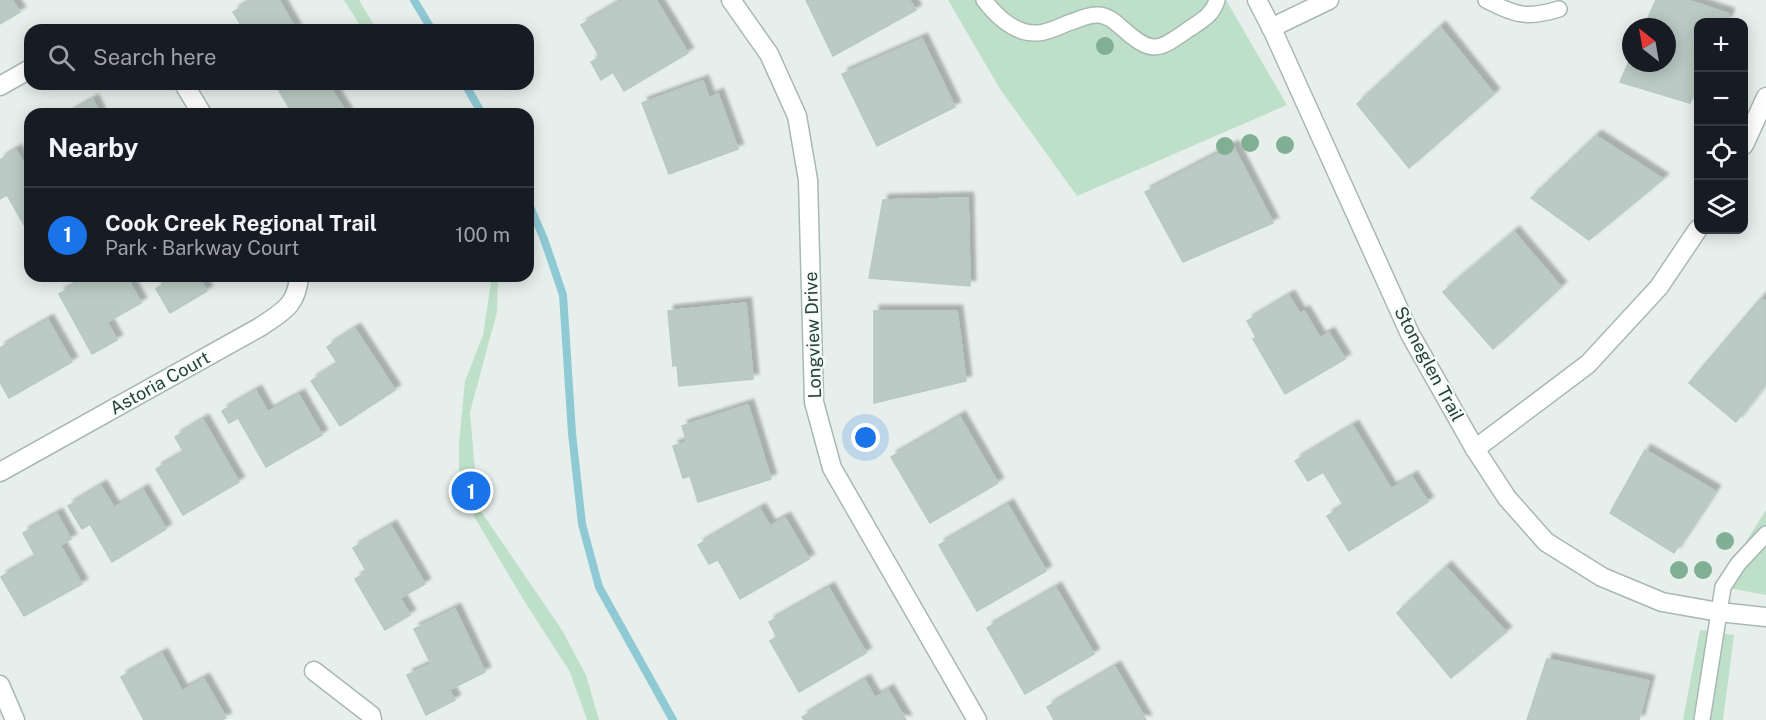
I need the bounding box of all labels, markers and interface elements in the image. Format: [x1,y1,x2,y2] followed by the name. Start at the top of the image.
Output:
[1622,18,1676,72] north arrow
[1694,18,1748,234] map controls
[1694,18,1748,72] button: +
[24,24,534,90] search box
[45,41,78,74] icon: search
[93,44,217,70] text: Search here
[1694,72,1748,126] button: −
[1694,126,1748,180] button: locate
[48,132,138,163] text: Nearby
[1694,180,1748,234] button: layers
[105,210,377,236] text: Cook Creek Regional Trail
[63,223,72,247] text: 1
[455,223,510,247] text: 100 m
[105,236,299,260] text: Park · Barkway Court
[800,271,825,399] street label: Longview Drive
[1390,303,1469,425] street label: Stoneglen Trail
[106,346,213,419] street label: Astoria Court
[851,423,880,452] your location
[452,468,490,514] pin: 1

